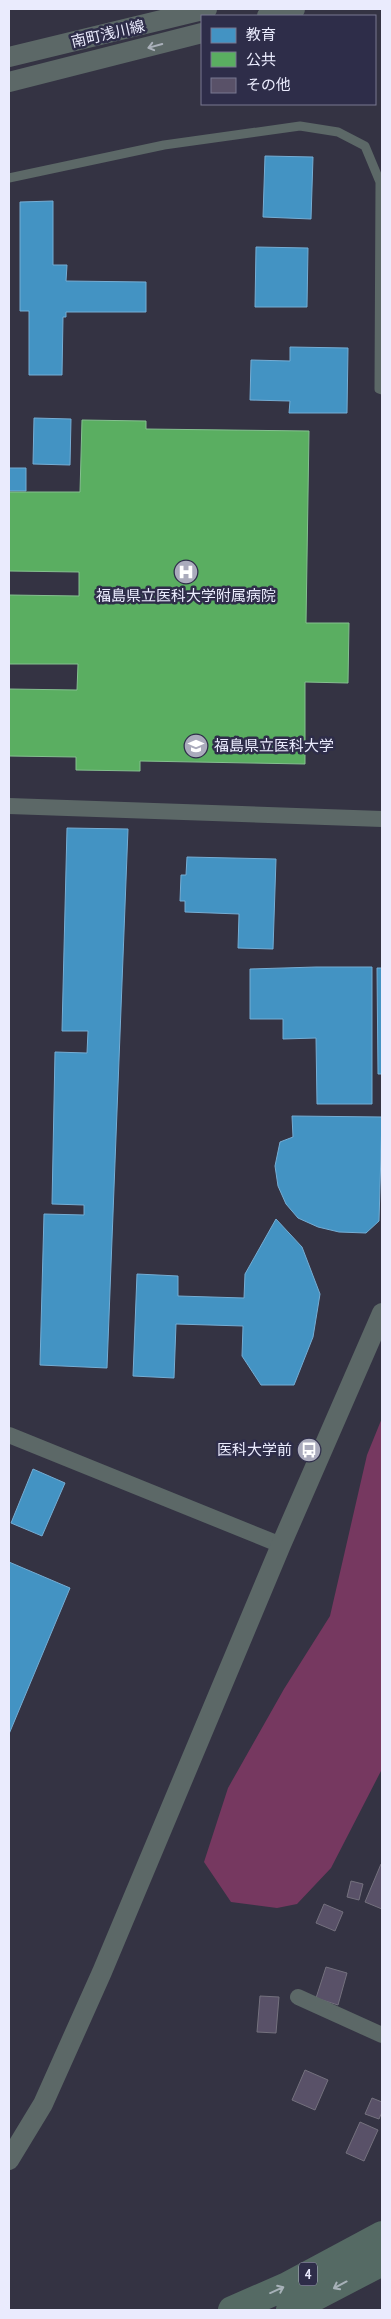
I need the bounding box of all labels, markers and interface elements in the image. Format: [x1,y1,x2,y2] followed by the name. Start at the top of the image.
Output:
[201,15,376,105] legend
[69,16,147,51] street label: 南町浅川線
[246,25,276,44] text: 教育
[148,41,164,51] one-way arrow
[246,50,276,69] text: 公共
[246,75,291,94] text: その他
[173,559,199,585] hospital icon: 福島県立医科大学附属病院
[96,586,276,605] place label: 福島県立医科大学附属病院
[183,733,209,759] school or university icon: 福島県立医科大学
[214,736,334,755] place label: 福島県立医科大学
[296,1437,322,1463] bus stop icon: 医科大学前
[217,1440,292,1459] place label: 医科大学前
[299,2262,317,2286] road number: 4
[332,2280,347,2290] one-way arrow
[269,2285,284,2294] one-way arrow

